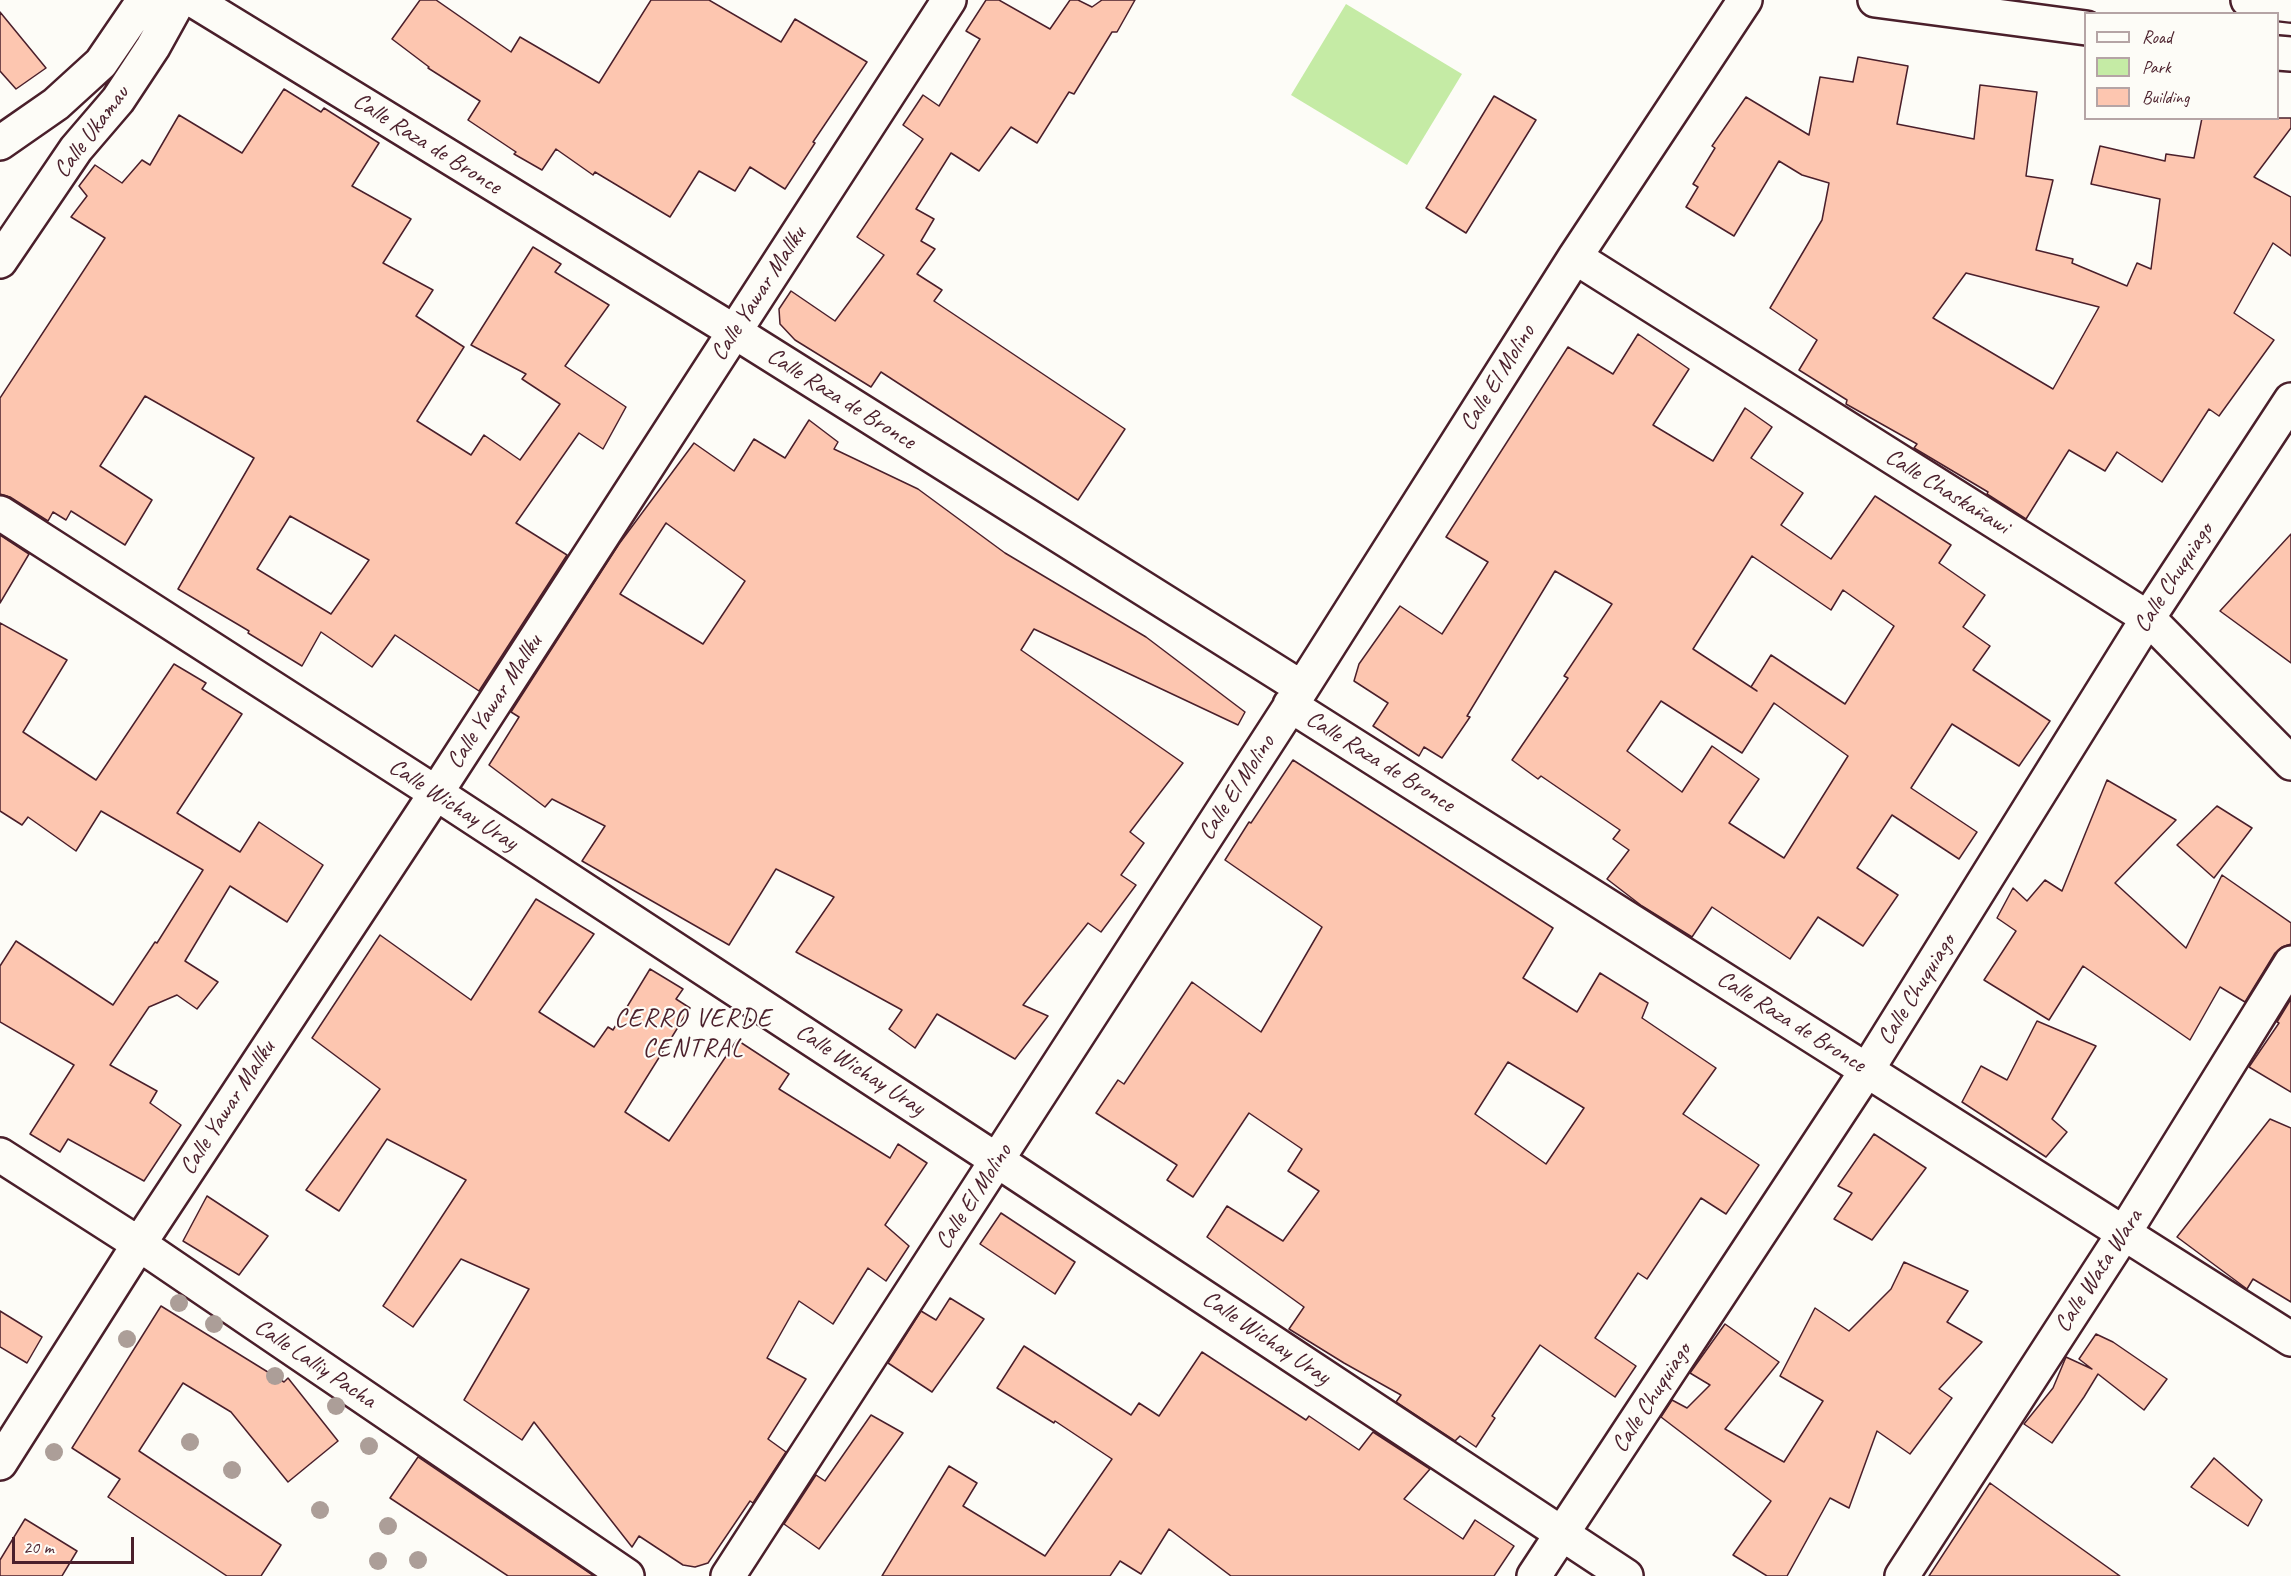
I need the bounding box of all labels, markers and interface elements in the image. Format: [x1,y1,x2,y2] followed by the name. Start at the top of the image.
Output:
[2084,12,2279,120] legend
[2142,26,2172,48] text: Road
[2142,56,2171,78] text: Park
[48,80,136,184] street label: Calle Ukamau
[2142,86,2189,108] text: Building
[347,87,507,201] street label: Calle Raza de Bronce
[705,221,813,367] street label: Calle Yawar Mallku
[1454,320,1542,436] street label: Calle El Molino
[761,342,921,456] street label: Calle Raza de Bronce
[1880,442,2014,542] street label: Calle Chaskañawi
[2128,518,2220,638] street label: Calle Chuquiago
[441,629,549,775] street label: Calle Yawar Mallku
[1300,705,1460,819] street label: Calle Raza de Bronce
[1192,730,1282,846] street label: Calle El Molino
[383,753,523,857] street label: Calle Wichay Uray
[1872,929,1962,1051] street label: Calle Chuquiago
[1711,965,1871,1079] street label: Calle Raza de Bronce
[616,1003,770,1064] district label: CERRO VERDE CENTRAL
[790,1018,930,1122] street label: Calle Wichay Uray
[174,1035,282,1181] street label: Calle Yawar Mallku
[929,1139,1019,1255] street label: Calle El Molino
[2049,1204,2149,1338] street label: Calle Wata Wara
[1197,1285,1335,1391] street label: Calle Wichay Uray
[249,1313,381,1415] street label: Calle Lalliy Pacha
[1606,1338,1698,1458] street label: Calle Chuquiago
[15,1525,136,1563] scale bar
[23,1536,54,1558] text: 20 m

